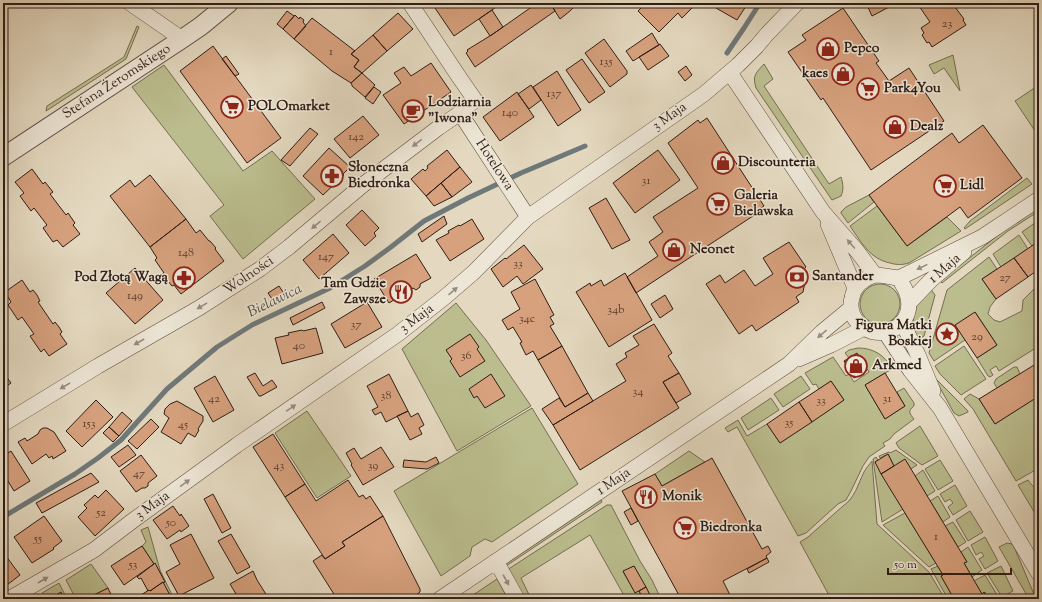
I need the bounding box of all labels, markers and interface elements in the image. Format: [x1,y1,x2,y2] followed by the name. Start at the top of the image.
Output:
[942,15,952,33] house number: 23
[815,36,841,62] shop icon: Pepco
[59,39,175,125] street label: Stefana Żeromskiego
[844,39,880,59] place label: Pepco
[329,43,333,61] house number: 1
[599,53,613,71] house number: 135
[830,61,856,87] shop icon: kaes
[801,64,828,84] place label: kaes
[855,76,881,102] supermarket icon: Park4You
[884,79,942,99] place label: Park4You
[547,85,561,103] house number: 137
[428,93,492,129] place label: Lodziarnia "Iwona"
[219,94,245,120] supermarket icon: POLOmarket
[248,97,330,117] place label: POLOmarket
[400,98,426,124] cafe icon: Lodziarnia "Iwona"
[649,98,692,136] street label: 3 Maja
[502,104,518,122] house number: 140
[882,114,908,140] shop icon: Dealz
[910,117,944,137] place label: Dealz
[348,128,364,146] house number: 142
[470,135,518,195] street label: Hotelowa
[412,139,423,148] one-way arrow
[710,150,736,176] shop icon: Discounteria
[738,153,816,173] place label: Discounteria
[348,158,411,194] place label: Słoneczna Biedronka
[319,163,345,189] pharmacy icon: Słoneczna Biedronka
[642,172,650,190] house number: 31
[932,173,958,199] supermarket icon: Lidl
[960,176,984,196] place label: Lidl
[734,186,794,222] place label: Galeria Bielawska
[705,191,731,217] supermarket icon: Galeria Bielawska
[311,220,321,230] one-way arrow
[661,237,687,263] shop icon: Neonet
[847,239,856,249] one-way arrow
[690,240,735,260] place label: Neonet
[178,244,194,262] house number: 148
[318,248,334,266] house number: 147
[924,249,966,289] street label: 1 Maja
[220,252,278,300] street label: Wolności
[513,255,523,273] house number: 33
[784,264,810,290] bank icon: Santander
[916,264,928,270] one-way arrow
[171,265,197,291] pharmacy icon: Pod Złotą Wagą
[812,267,875,287] place label: Santander
[74,268,169,288] place label: Pod Złotą Wagą
[999,269,1011,287] house number: 27
[321,274,386,310] place label: Tam Gdzie Zawsze
[244,279,306,323] water label: Bielawica
[388,279,414,305] restaurant icon: Tam Gdzie Zawsze
[448,286,458,295] one-way arrow
[127,287,143,305] house number: 149
[396,299,439,338] street label: 3 Maja
[607,301,625,319] house number: 34b
[196,303,208,310] one-way arrow
[519,310,536,328] house number: 34c
[351,316,361,334] house number: 37
[855,316,932,352] place label: Figura Matki Boskiej
[934,321,960,347] place icon: Figura Matki Boskiej
[971,328,983,346] house number: 29
[816,329,827,338] one-way arrow
[293,337,305,355] house number: 40
[134,339,145,346] one-way arrow
[461,347,471,365] house number: 36
[843,353,869,379] shop icon: Arkmed
[872,356,922,376] place label: Arkmed
[59,383,71,390] one-way arrow
[633,383,643,401] house number: 34
[381,387,391,405] house number: 38
[208,390,220,408] house number: 42
[883,390,891,408] house number: 31
[816,392,826,410] house number: 33
[286,404,296,412] one-way arrow
[785,414,793,432] house number: 35
[82,415,96,433] house number: 153
[178,416,188,434] house number: 45
[274,457,285,475] house number: 43
[368,457,378,475] house number: 39
[593,463,635,501] street label: 1 Maja
[133,465,145,483] house number: 47
[179,479,190,487] one-way arrow
[633,484,659,510] restaurant icon: Monik
[132,486,175,525] street label: 3 Maja
[662,487,703,507] place label: Monik
[95,504,106,522] house number: 52
[165,514,176,532] house number: 50
[672,515,698,541] supermarket icon: Biedronka
[700,518,763,538] place label: Biedronka
[934,528,938,546] house number: 1
[33,530,42,548] house number: 55
[888,550,1011,576] scale bar
[128,556,138,574] house number: 53
[893,556,917,574] text: 50 m
[503,574,510,586] one-way arrow
[37,576,49,583] one-way arrow

